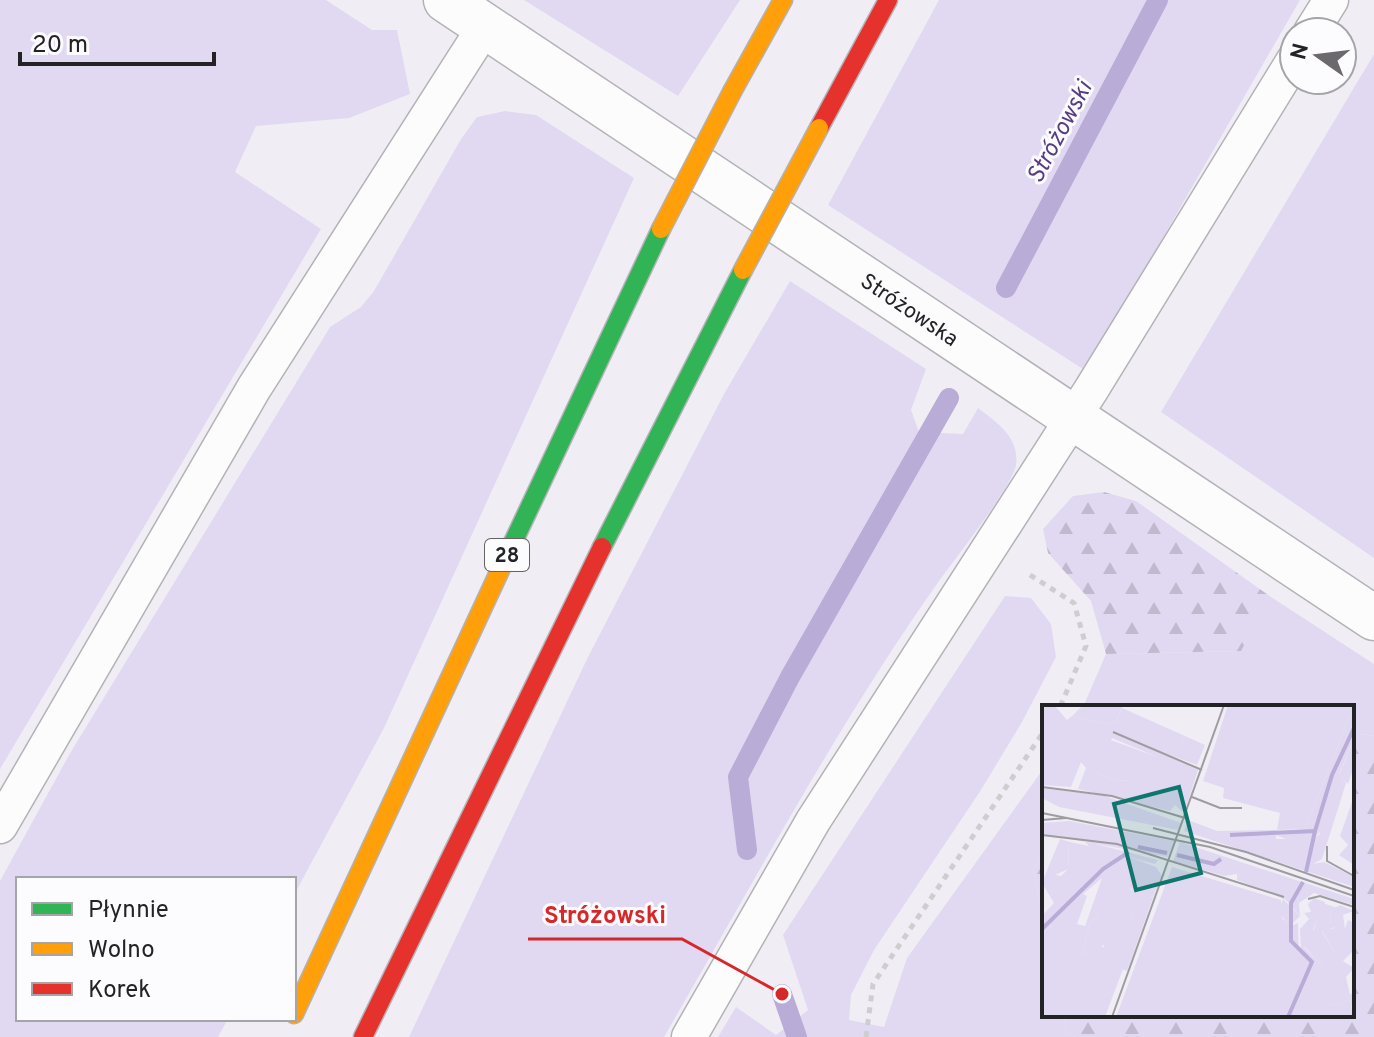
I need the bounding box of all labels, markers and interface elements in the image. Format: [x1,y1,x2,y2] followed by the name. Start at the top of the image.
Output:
[20,16,214,66] scale bar
[1278,16,1358,96] north arrow
[32,31,88,61] text: 20 m
[1286,41,1316,63] text: N
[1021,76,1101,189] water label: Stróżowski
[855,268,963,354] street label: Stróżowska
[485,539,529,571] road number: 28
[1042,705,1354,1017] inset map
[16,877,296,1021] legend
[528,891,682,939] callout: Stróżowski
[88,896,169,926] text: Płynnie
[544,902,666,932] text: Stróżowski
[88,936,155,966] text: Wolno
[88,976,151,1006] text: Korek

